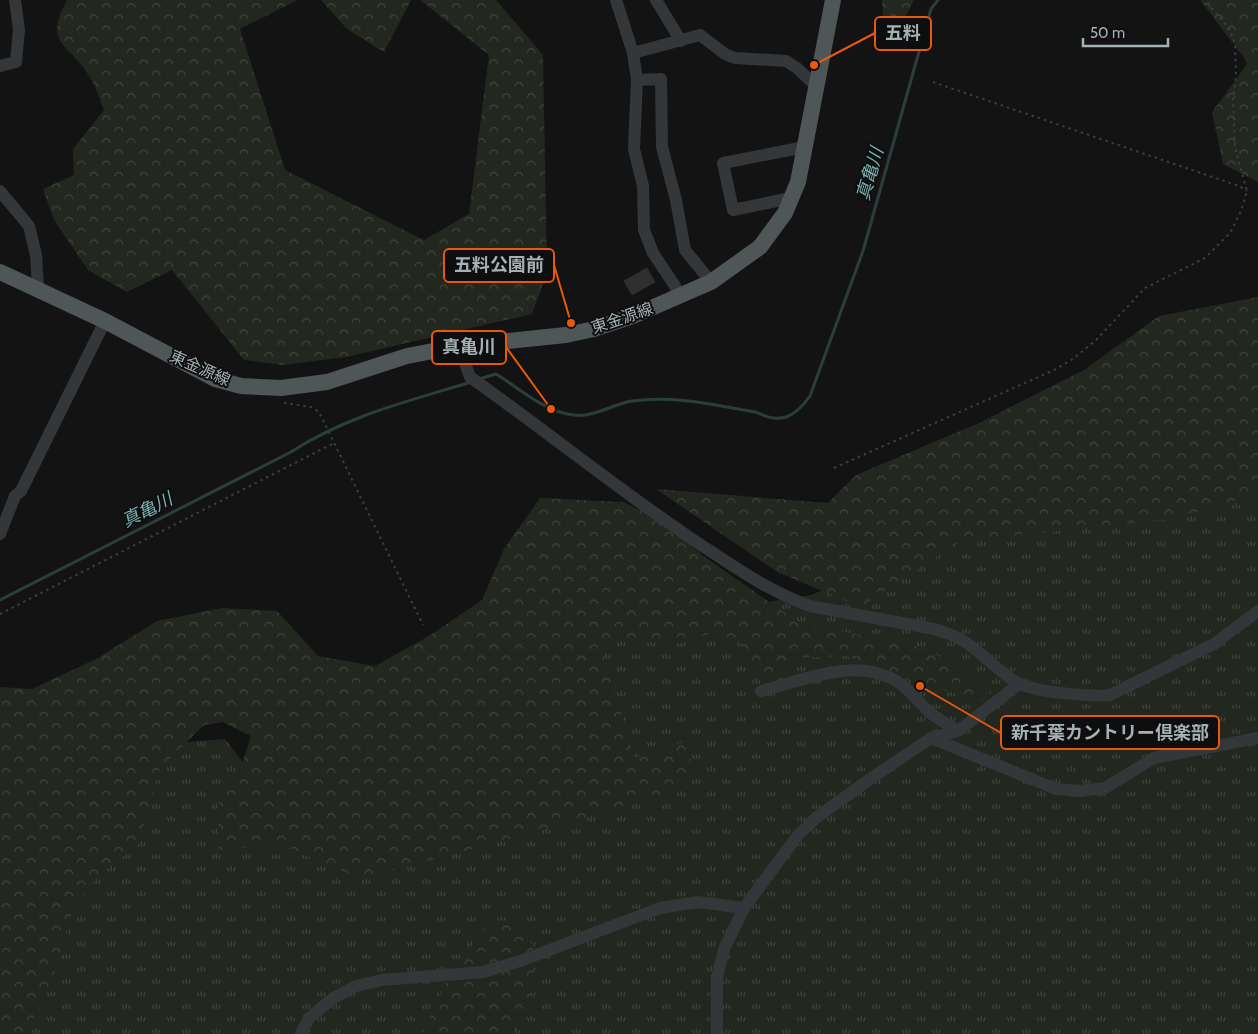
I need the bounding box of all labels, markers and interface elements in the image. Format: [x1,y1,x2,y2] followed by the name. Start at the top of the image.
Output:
[1083,15,1168,47] scale bar
[875,17,931,50] callout: 五料
[885,22,921,44] text: 五料
[1090,24,1125,42] text: 50 m
[852,143,889,203] water label: 真亀川
[444,249,554,282] callout: 五料公園前
[454,254,544,276] text: 五料公園前
[589,299,655,337] street label: 東金源線
[432,331,506,364] callout: 真亀川
[442,336,496,358] text: 真亀川
[167,346,233,390] street label: 東金源線
[118,487,178,532] water label: 真亀川
[1001,716,1219,749] callout: 新千葉カントリー倶楽部
[1011,722,1209,744] text: 新千葉カントリー倶楽部

